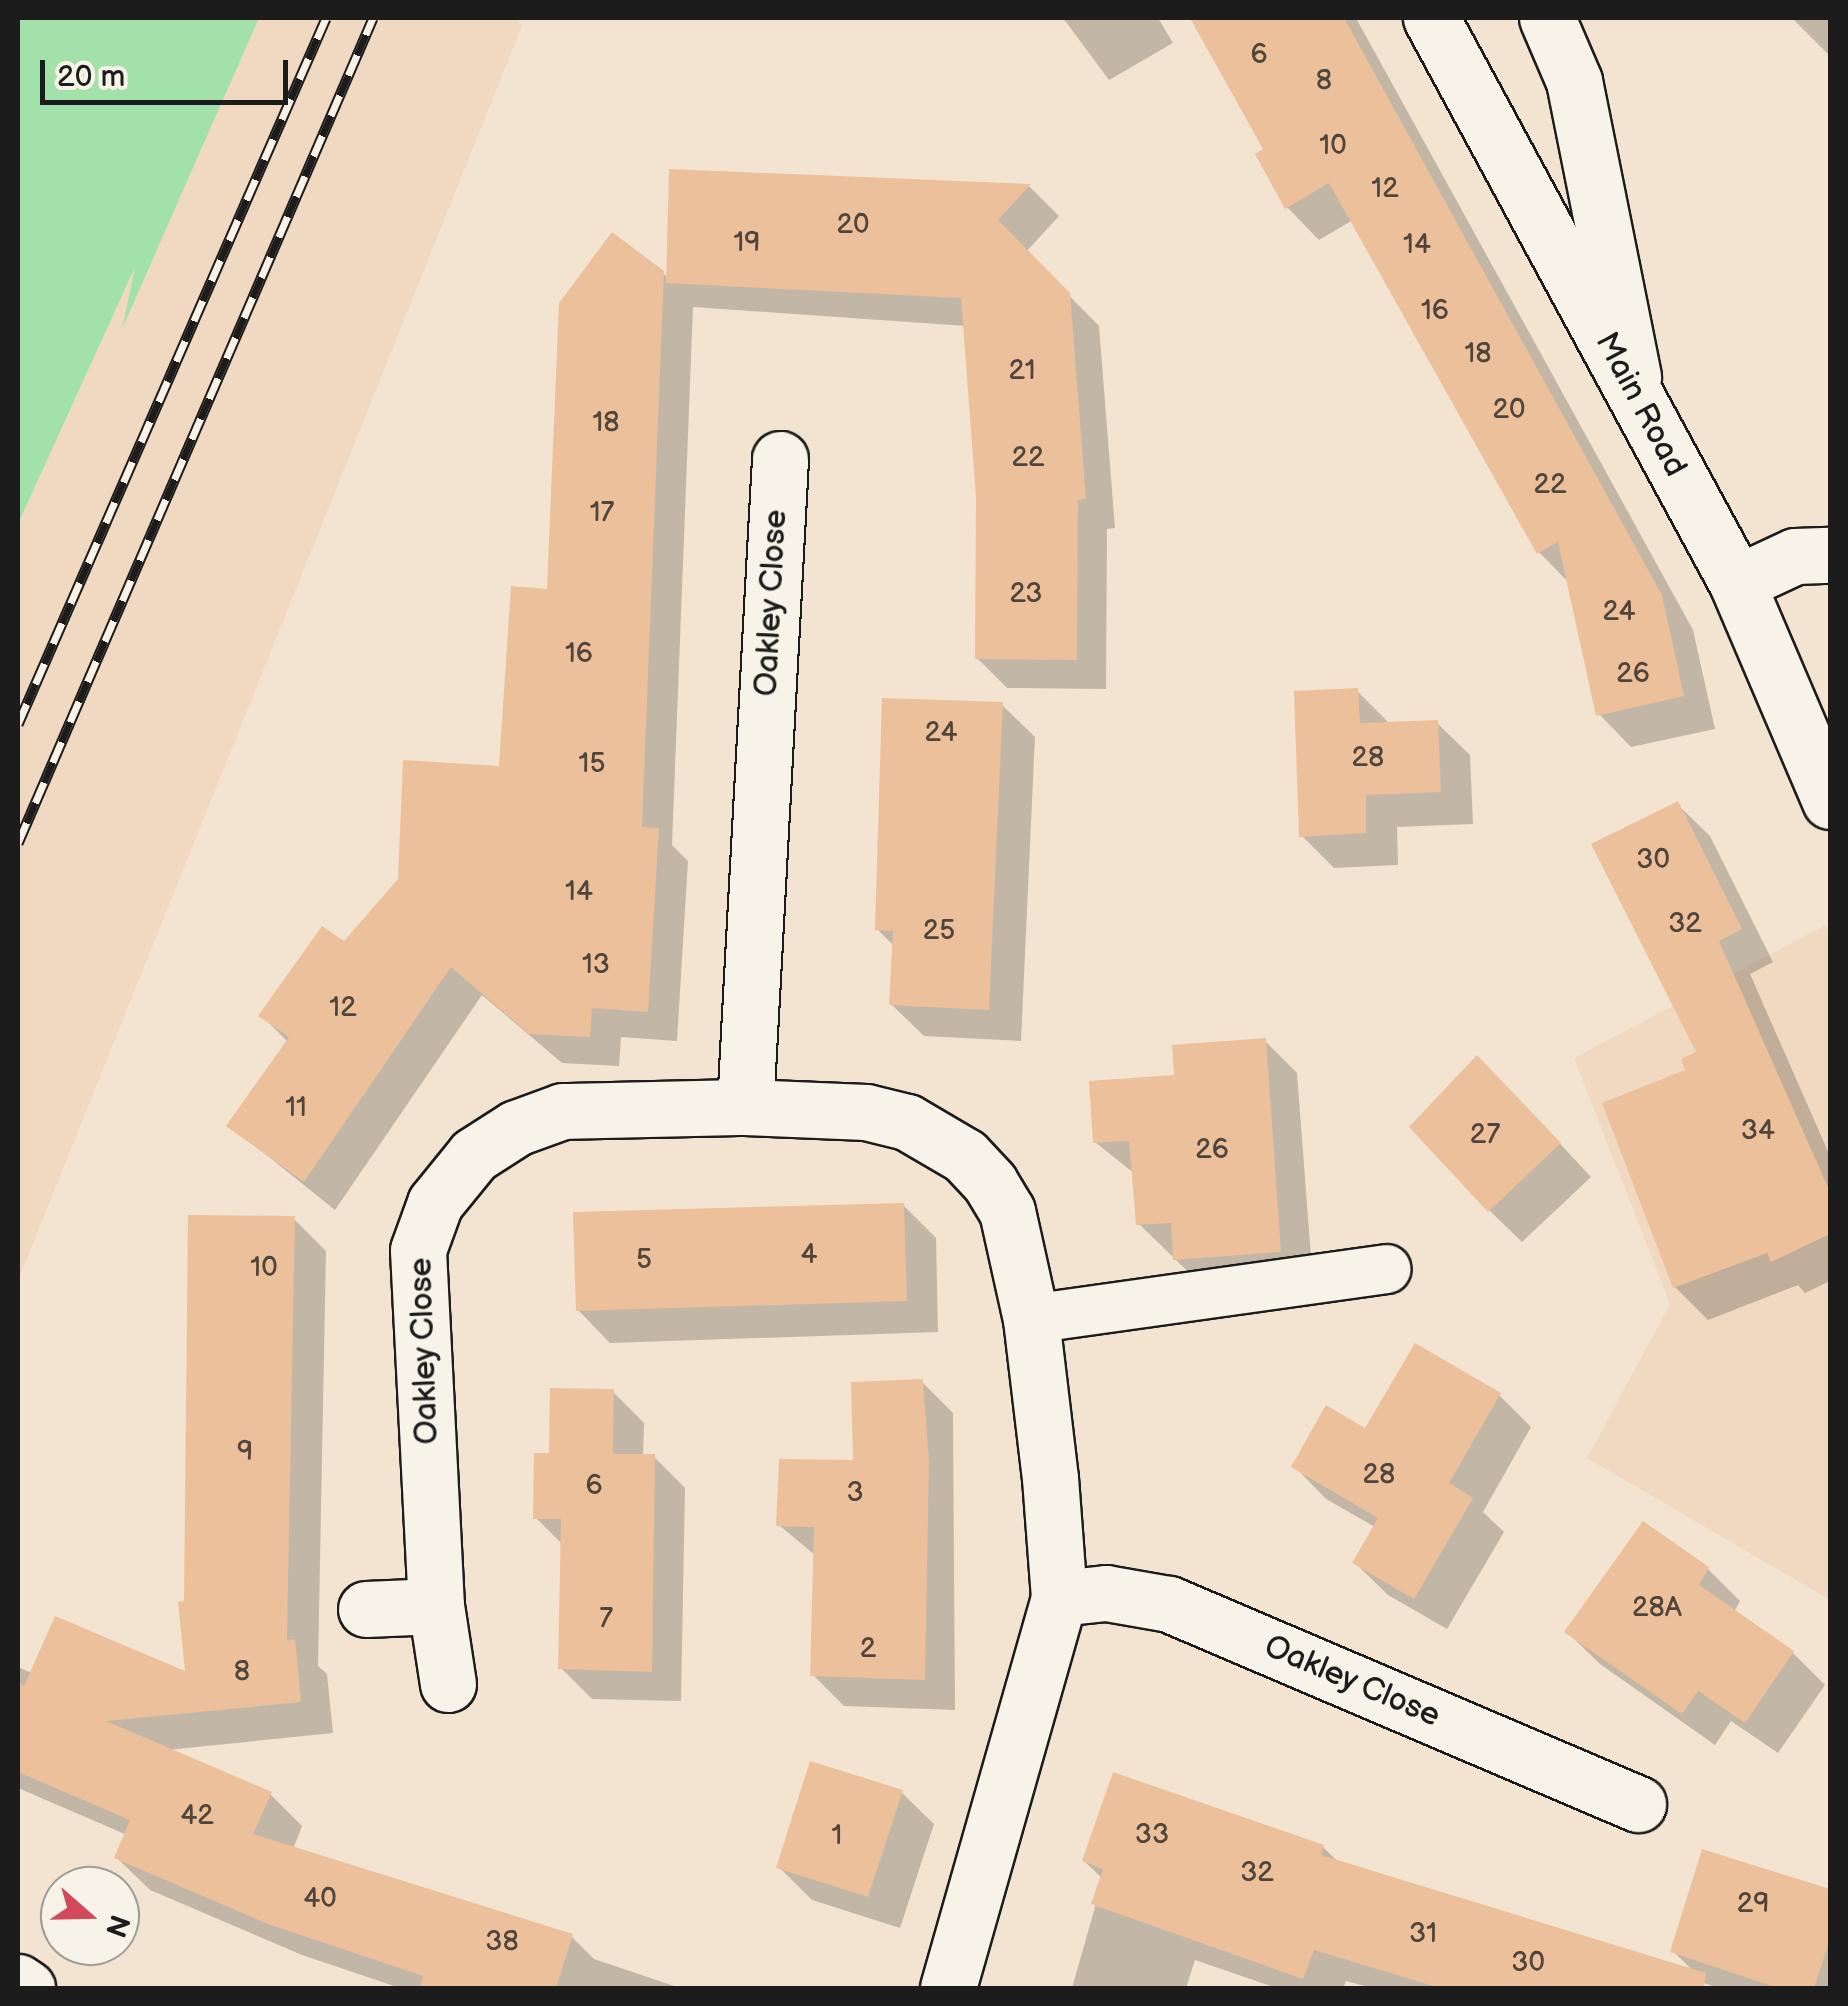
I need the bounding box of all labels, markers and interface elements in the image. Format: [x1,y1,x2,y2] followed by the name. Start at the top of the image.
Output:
[1250,38,1268,72] house number: 6
[45,40,292,102] scale bar
[57,59,125,95] text: 20 m
[1316,64,1332,98] house number: 8
[1319,129,1347,163] house number: 10
[1371,172,1399,206] house number: 12
[837,208,869,242] house number: 20
[733,226,761,260] house number: 19
[1403,228,1431,262] house number: 14
[1421,294,1449,328] house number: 16
[1586,327,1694,483] street label: Main Road
[1464,337,1492,371] house number: 18
[1009,354,1035,388] house number: 21
[1493,393,1525,427] house number: 20
[592,406,620,440] house number: 18
[1011,441,1045,475] house number: 22
[1533,468,1567,502] house number: 22
[590,496,614,530] house number: 17
[748,508,796,698] street label: Oakley Close
[1009,577,1043,611] house number: 23
[1602,595,1636,629] house number: 24
[565,637,593,671] house number: 16
[1616,657,1650,691] house number: 26
[924,716,958,750] house number: 24
[1352,741,1384,775] house number: 28
[579,747,605,781] house number: 15
[1636,843,1670,877] house number: 30
[565,875,593,909] house number: 14
[1668,907,1702,941] house number: 32
[923,914,955,948] house number: 25
[582,948,610,982] house number: 13
[329,991,357,1025] house number: 12
[285,1091,307,1125] house number: 11
[1741,1114,1775,1148] house number: 34
[1470,1118,1500,1152] house number: 27
[1195,1133,1229,1167] house number: 26
[800,1238,818,1272] house number: 4
[636,1243,652,1277] house number: 5
[250,1251,278,1285] house number: 10
[403,1256,447,1446] street label: Oakley Close
[237,1435,253,1469] house number: 9
[1363,1458,1395,1492] house number: 28
[585,1469,603,1503] house number: 6
[846,1476,864,1510] house number: 3
[1632,1591,1682,1625] house number: 28A
[599,1602,613,1636] house number: 7
[1257,1627,1447,1737] street label: Oakley Close
[860,1632,876,1666] house number: 2
[234,1655,250,1689] house number: 8
[180,1799,214,1833] house number: 42
[1135,1818,1169,1852] house number: 33
[832,1819,842,1853] house number: 1
[1240,1856,1274,1890] house number: 32
[40,1866,140,1966] north arrow
[303,1882,337,1916] house number: 40
[1737,1887,1769,1921] house number: 29
[98,1910,136,1941] text: N
[1409,1917,1437,1951] house number: 31
[485,1925,519,1959] house number: 38
[1511,1946,1545,1980] house number: 30

